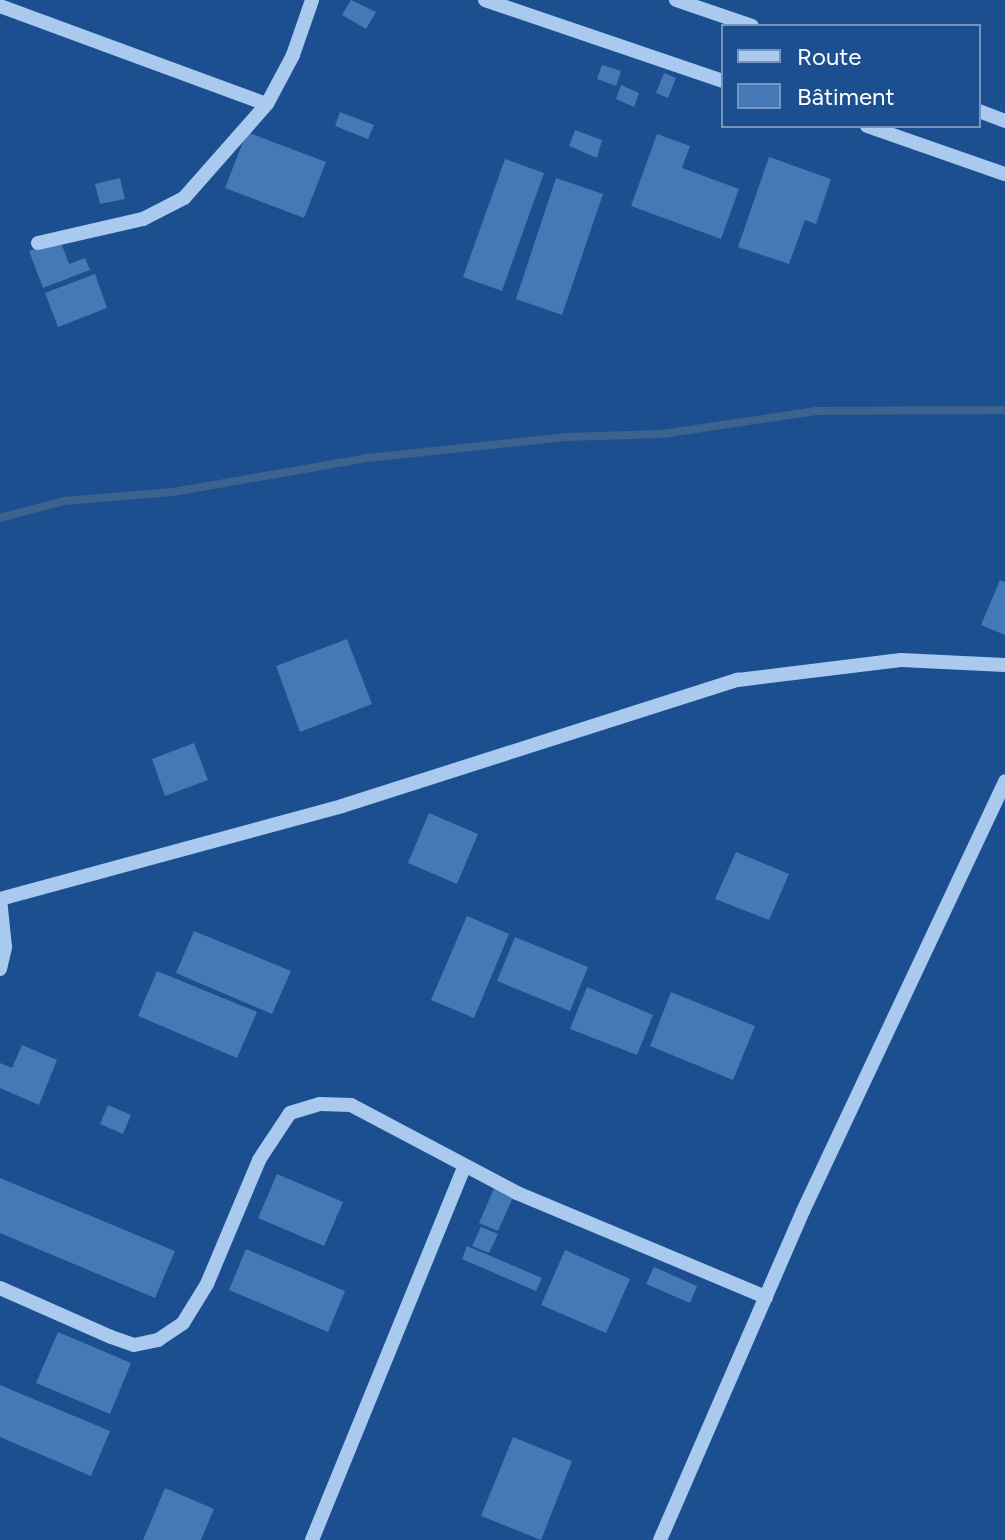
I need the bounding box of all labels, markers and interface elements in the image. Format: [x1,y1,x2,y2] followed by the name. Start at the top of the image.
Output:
[721,24,981,128] legend
[797,42,861,71] text: Route
[797,82,895,111] text: Bâtiment

